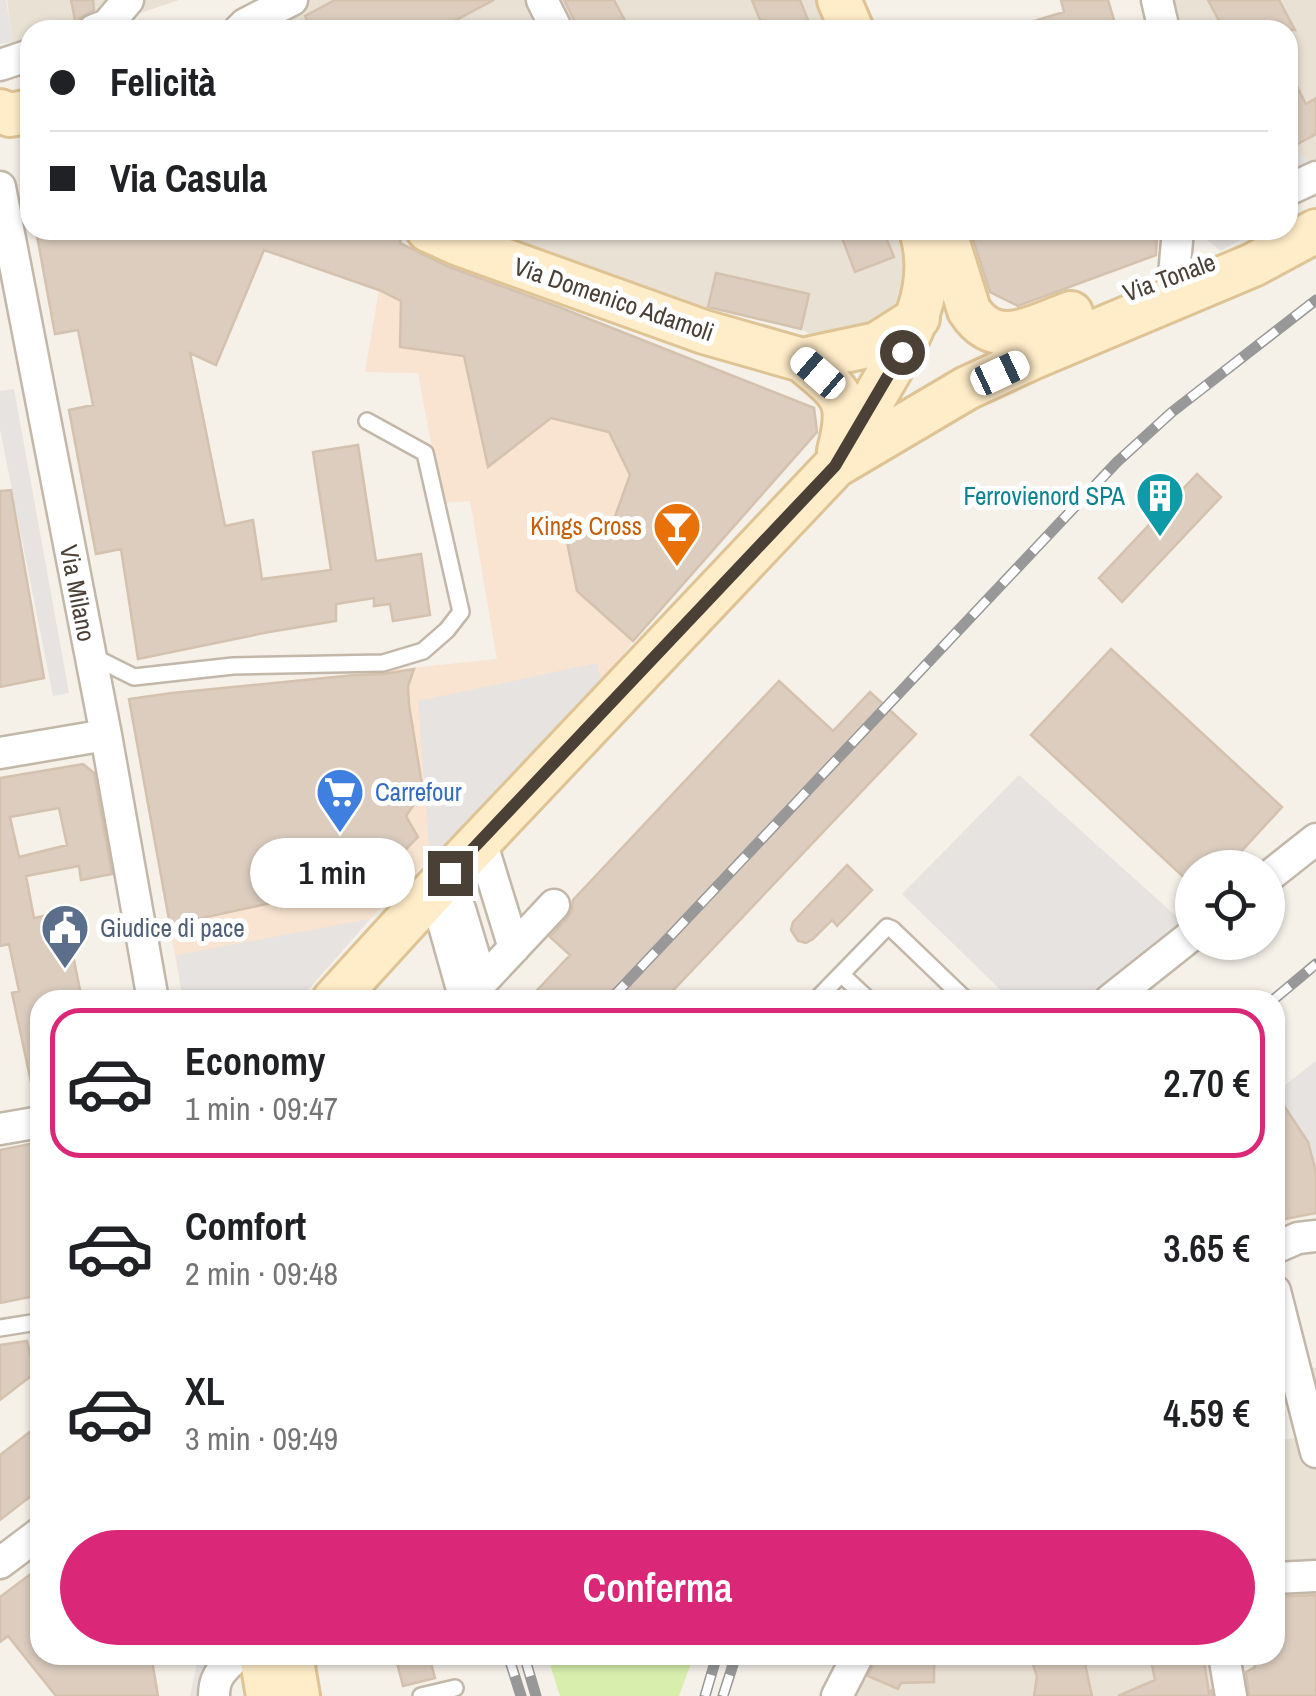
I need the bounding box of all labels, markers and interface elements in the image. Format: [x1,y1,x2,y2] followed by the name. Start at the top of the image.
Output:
[110,57,216,108] text: Felicità
[110,153,267,204] text: Via Casula
[1118,245,1220,309] street label: Via Tonale
[510,249,718,349] street label: Via Domenico Adamoli
[880,330,925,375] route start
[786,342,850,404] car
[966,347,1034,399] car
[1134,470,1186,538] building icon: Ferrovienord SPA
[963,479,1125,513] place label: Ferrovienord SPA
[651,500,703,568] bar icon: Kings Cross
[530,509,642,543] place label: Kings Cross
[52,542,104,644] street label: Via Milano
[314,766,366,834] supermarket icon: Carrefour
[375,775,462,809] place label: Carrefour
[250,838,415,908] callout: 1 min
[1175,850,1285,960] map controls
[1175,850,1285,960] button: locate
[299,851,366,894] text: 1 min
[428,851,473,896] route end
[39,902,91,970] public building icon: Giudice di pace
[100,911,245,945] place label: Giudice di pace
[185,1036,325,1087] text: Economy
[65,1038,155,1128] icon: car
[1163,1058,1250,1109] text: 2.70 €
[185,1087,338,1130] text: 1 min · 09:47
[185,1201,306,1252] text: Comfort
[65,1203,155,1293] icon: car
[1163,1223,1250,1274] text: 3.65 €
[185,1252,338,1295] text: 2 min · 09:48
[185,1366,225,1417] text: XL
[65,1368,155,1458] icon: car
[1163,1388,1250,1439] text: 4.59 €
[185,1417,338,1460] text: 3 min · 09:49
[60,1530,1255,1645] button: Conferma

